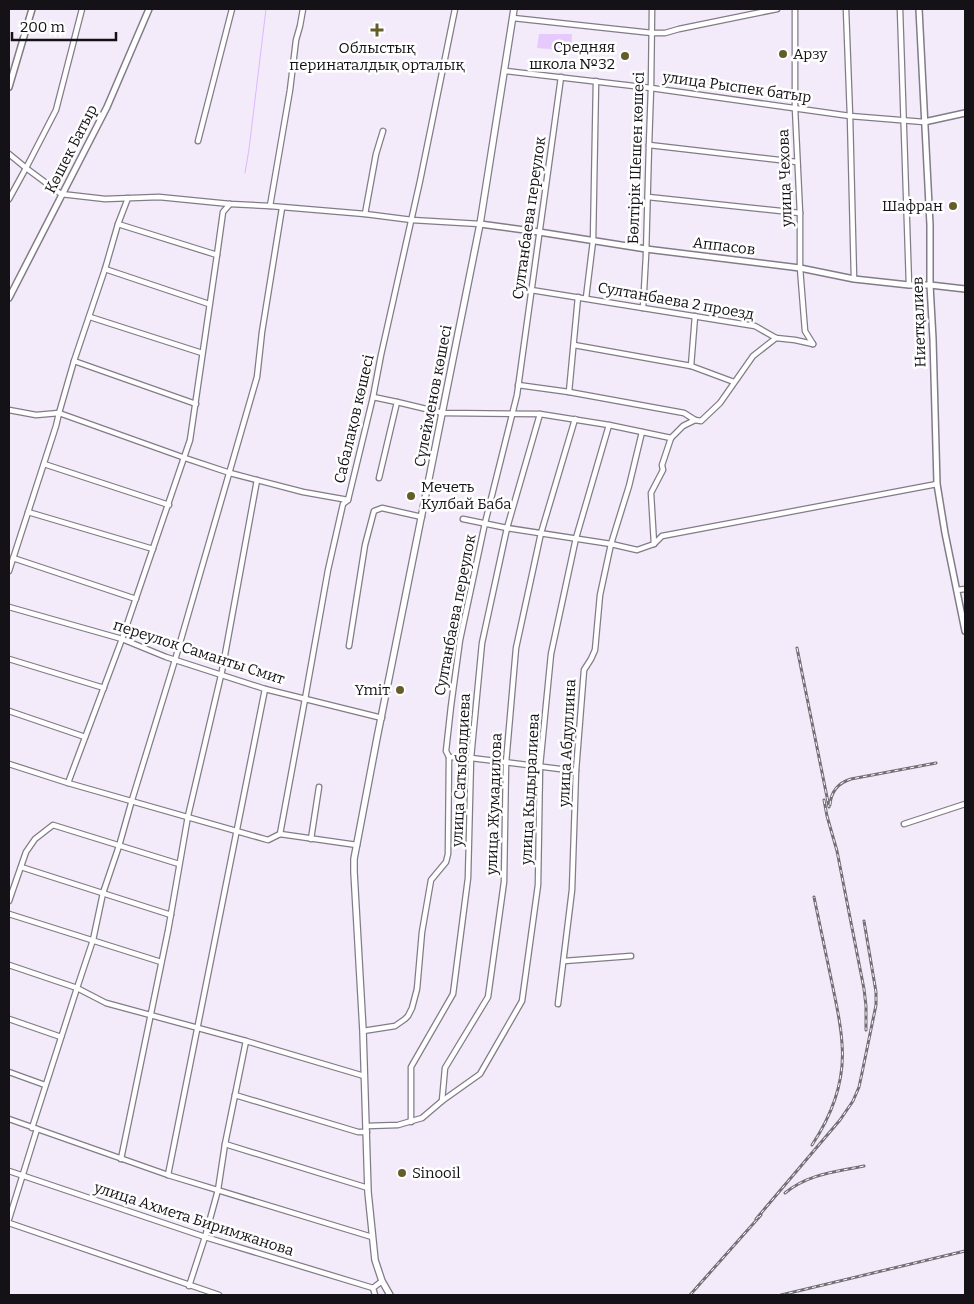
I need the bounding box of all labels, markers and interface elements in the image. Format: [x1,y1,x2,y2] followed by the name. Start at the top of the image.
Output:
[12,10,116,42] scale bar
[20,18,65,36] text: 200 m
[370,23,384,37] marker: Облыстық перинаталдық орталық
[529,38,615,73] place label: Средняя школа №32
[289,39,465,74] place label: Облыстық перинаталдық орталық
[793,45,827,63] place label: Арзу
[777,48,789,60] marker: Арзу
[619,50,631,62] marker: Средняя школа №32
[660,67,813,106] street label: улица Рыспек батыр
[624,71,648,244] street label: Бөлтірік Шешен көшесі
[41,102,101,196] street label: Көшек Батыр
[774,129,796,228] street label: улица Чехова
[509,135,549,301] street label: Султанбаева переулок
[882,197,943,215] place label: Шафран
[947,200,959,212] marker: Шафран
[692,233,756,259] street label: Аппасов
[908,276,930,368] street label: Ниетқалиев
[596,278,756,324] street label: Султанбаева 2 проезд
[410,323,456,468] street label: Сүлейменов көшесі
[330,352,378,485] street label: Сабалақов көшесі
[421,478,511,513] place label: Мечеть Кулбай Баба
[405,490,417,502] marker: Мечеть Кулбай Баба
[430,532,480,697] street label: Султанбаева переулок
[111,616,287,688] street label: переулок Саманты Смит
[555,678,579,809] street label: улица Абдуллина
[355,681,390,699] place label: Ymiт
[394,684,406,696] marker: Ymiт
[448,693,474,848] street label: улица Сатыбалдиева
[517,713,543,866] street label: улица Кыдыралиева
[482,732,505,877] street label: улица Жумадилова
[412,1164,461,1182] place label: Sinooil
[396,1167,408,1179] marker: Sinooil
[91,1178,296,1260] street label: улица Ахмета Биримжанова

